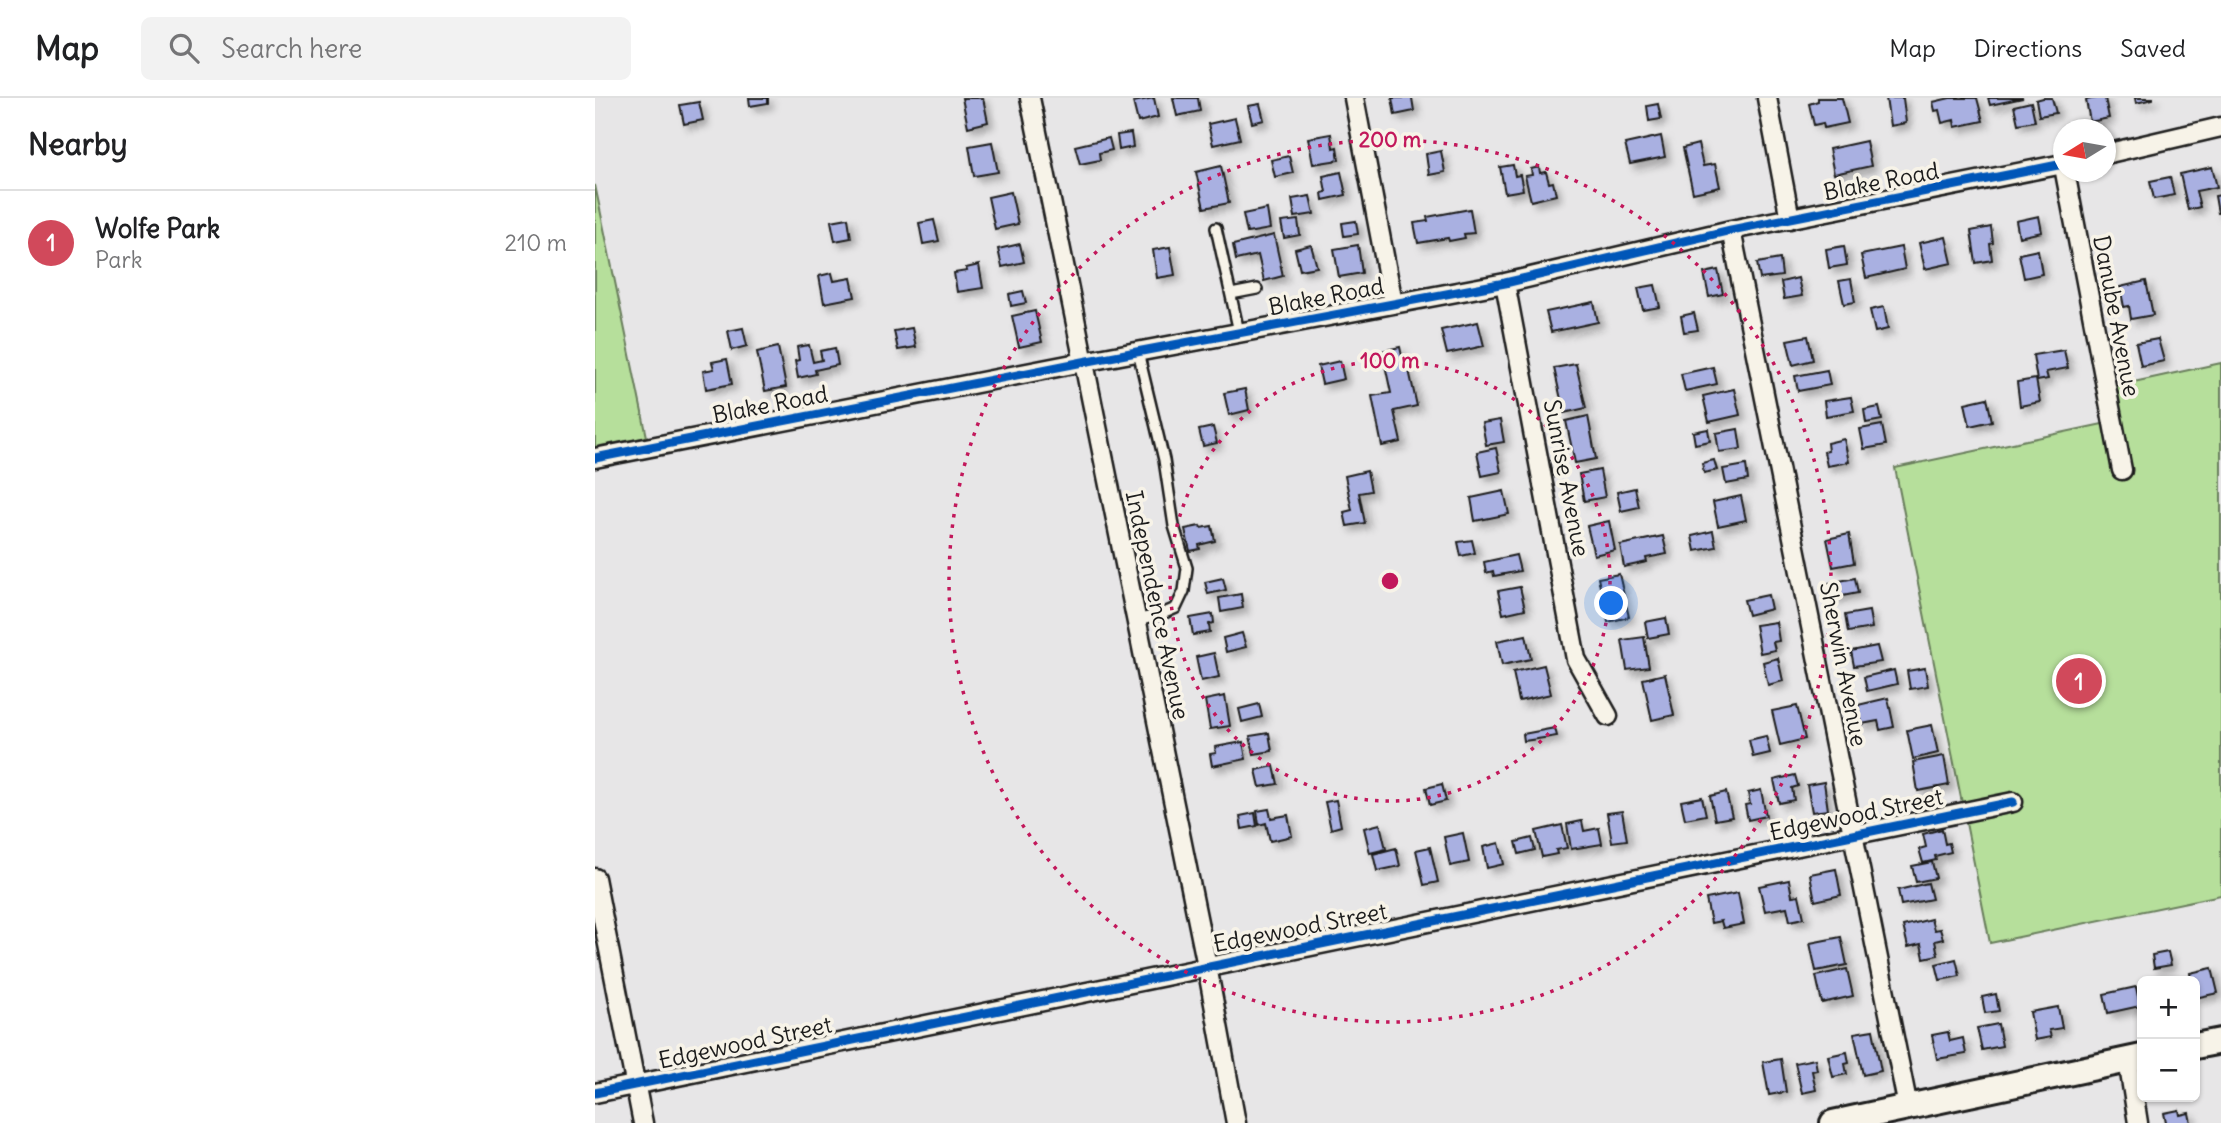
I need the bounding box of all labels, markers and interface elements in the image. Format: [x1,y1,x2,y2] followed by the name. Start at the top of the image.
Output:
[141,17,631,80] search box
[35,27,99,69] text: Map
[165,29,203,67] icon: search
[221,32,362,65] text: Search here
[1889,33,1936,63] text: Map
[1974,33,2082,63] text: Directions
[2120,33,2186,63] text: Saved
[2053,119,2116,182] north arrow
[28,125,128,163] text: Nearby
[1359,126,1422,153] text: 200 m
[1821,156,1941,206] street label: Blake Road
[95,212,220,245] text: Wolfe Park
[46,228,56,257] text: 1
[504,228,567,257] text: 210 m
[2087,233,2147,399] street label: Danube Avenue
[95,245,143,274] text: Park
[1266,271,1386,321] street label: Blake Road
[1360,347,1420,374] text: 100 m
[710,379,830,429] street label: Blake Road
[1538,397,1596,559] street label: Sunrise Avenue
[1120,488,1196,722] street label: Independence Avenue
[1378,569,1402,593] centre of rings
[1814,579,1874,749] street label: Sherwin Avenue
[1594,586,1628,620] your location
[2056,655,2102,707] pin: 1
[1767,781,1945,847] street label: Edgewood Street
[1211,896,1390,958] street label: Edgewood Street
[2137,976,2200,1102] map controls
[2137,976,2200,1039] button: +
[656,1009,834,1075] street label: Edgewood Street
[2137,1039,2200,1102] button: −

